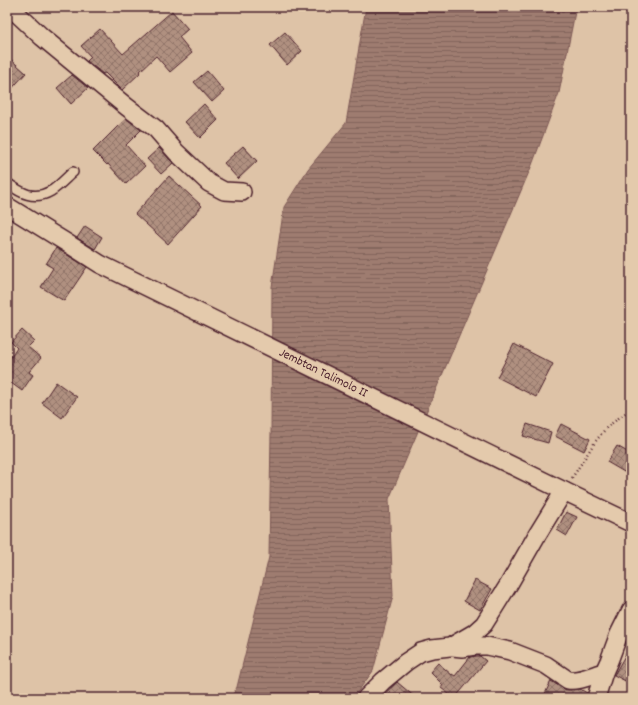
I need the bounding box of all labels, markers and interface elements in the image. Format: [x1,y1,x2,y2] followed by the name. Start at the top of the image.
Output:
[276,343,371,403] street label: Jembtan Talimolo II

